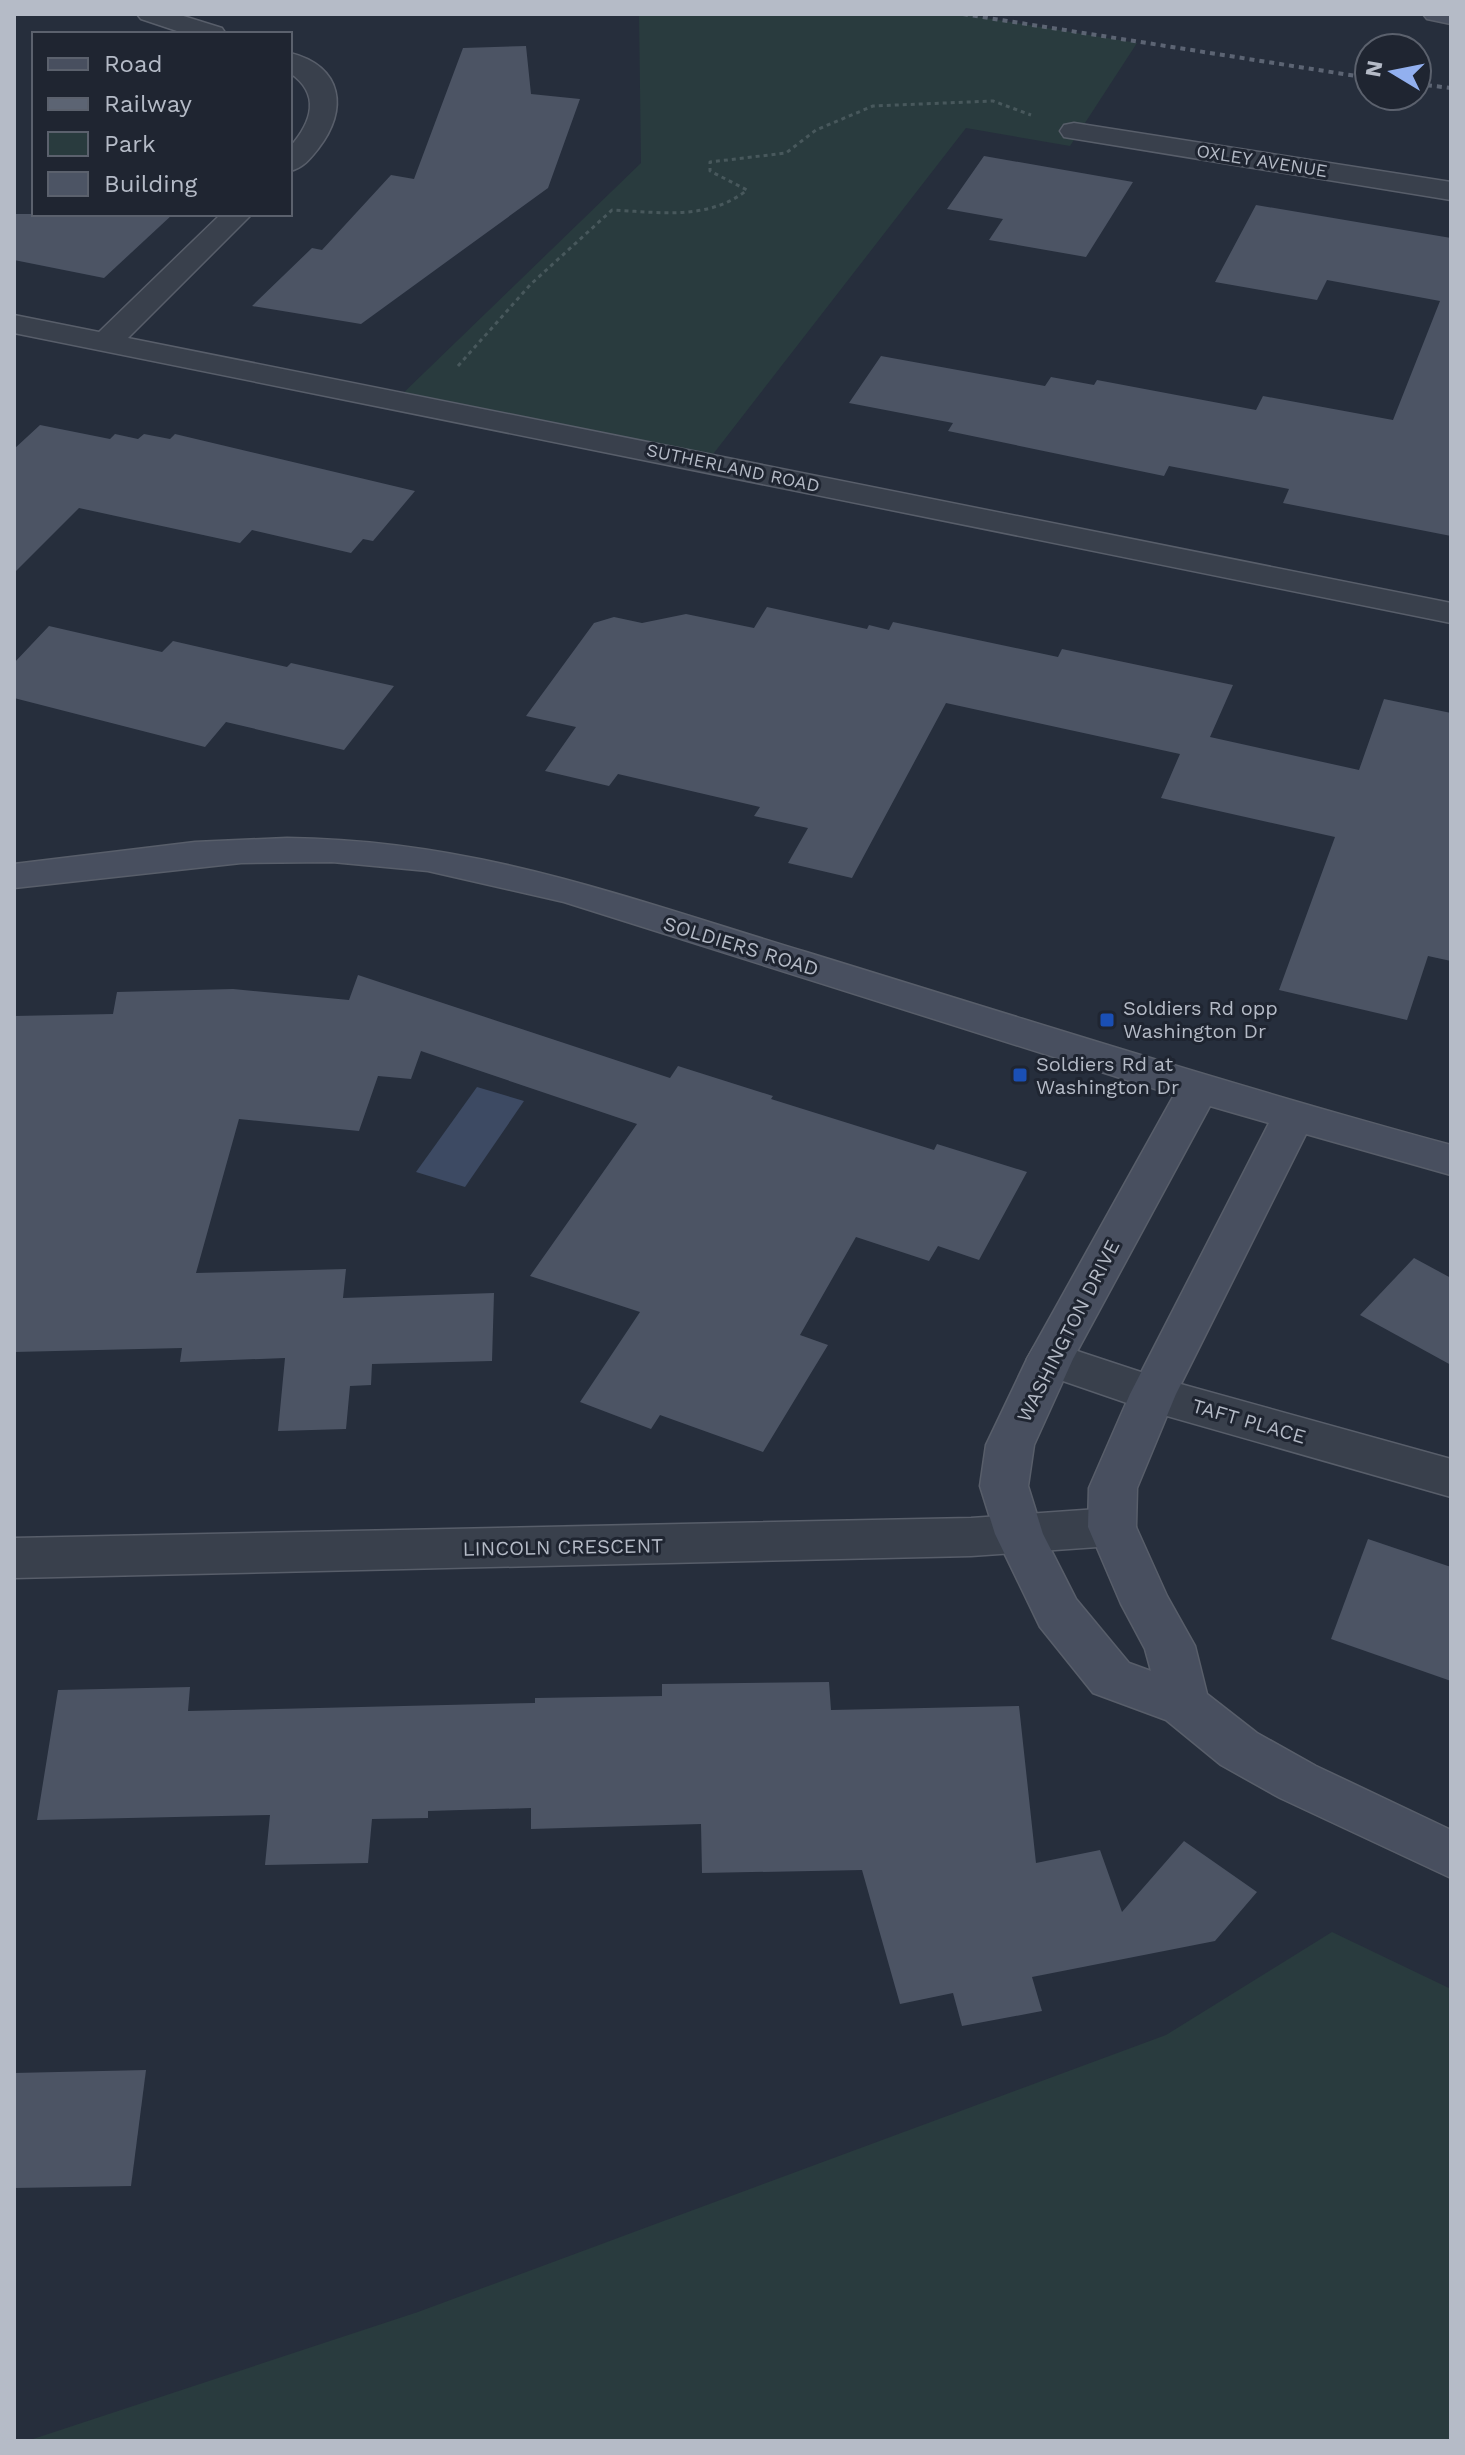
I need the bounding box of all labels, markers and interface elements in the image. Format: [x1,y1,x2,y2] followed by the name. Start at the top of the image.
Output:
[32,32,292,216] legend
[1353,32,1433,112] north arrow
[104,50,163,78] text: Road
[1360,58,1388,79] text: N
[104,90,193,118] text: Railway
[104,130,156,158] text: Park
[1195,140,1329,181] street label: OXLEY AVENUE
[104,170,197,198] text: Building
[645,439,822,496] street label: SUTHERLAND ROAD
[660,911,822,981] street label: SOLDIERS ROAD
[1123,996,1278,1043] place label: Soldiers Rd opp Washington Dr
[1098,1011,1116,1029] marker: Soldiers Rd opp Washington Dr
[1036,1052,1179,1099] place label: Soldiers Rd at Washington Dr
[1011,1066,1029,1084] marker: Soldiers Rd at Washington Dr
[1012,1236,1124,1426] street label: WASHINGTON DRIVE
[1189,1393,1309,1449] street label: TAFT PLACE
[463,1533,663,1561] street label: LINCOLN CRESCENT

